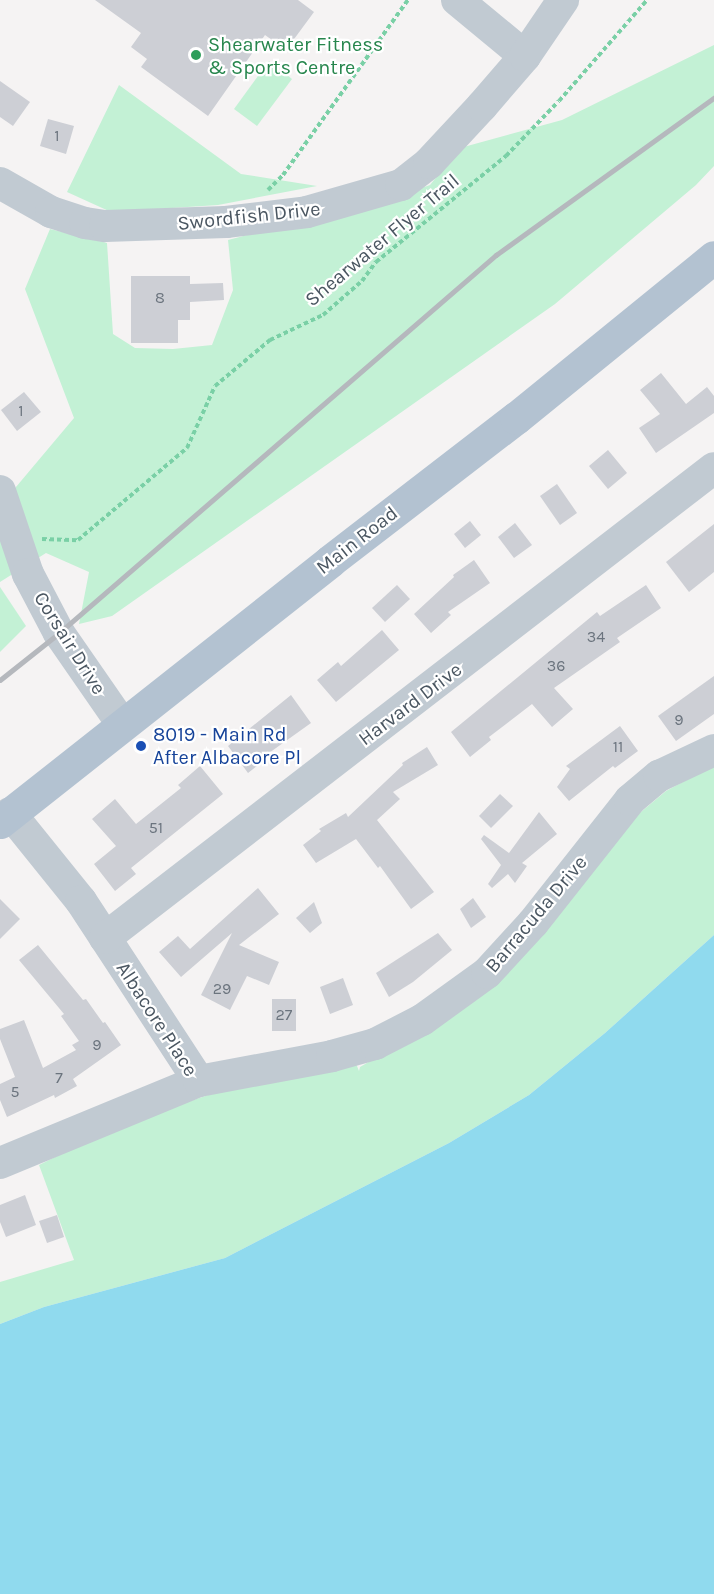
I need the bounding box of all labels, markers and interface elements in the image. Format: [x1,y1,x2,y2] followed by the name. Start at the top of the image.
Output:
[208,32,383,79] place label: Shearwater Fitness & Sports Centre
[189,48,203,62] marker: Shearwater Fitness & Sports Centre
[54,126,60,146] house number: 1
[300,168,464,312] street label: Shearwater Flyer Trail
[176,197,322,235] street label: Swordfish Drive
[155,288,165,308] house number: 8
[18,401,24,421] house number: 1
[311,501,403,579] street label: Main Road
[29,587,111,699] street label: Corsair Drive
[587,627,605,647] house number: 34
[547,656,565,676] house number: 36
[354,657,466,751] street label: Harvard Drive
[674,710,684,730] house number: 9
[153,722,301,769] place label: 8019 - Main Rd After Albacore Pl
[613,737,623,757] house number: 11
[134,739,148,753] marker: 8019 - Main Rd After Albacore Pl
[149,818,163,838] house number: 51
[480,850,592,978] street label: Barracuda Drive
[111,957,203,1081] street label: Albacore Place
[213,979,231,999] house number: 29
[276,1005,292,1025] house number: 27
[92,1035,102,1055] house number: 9
[55,1068,63,1088] house number: 7
[10,1082,20,1102] house number: 5

